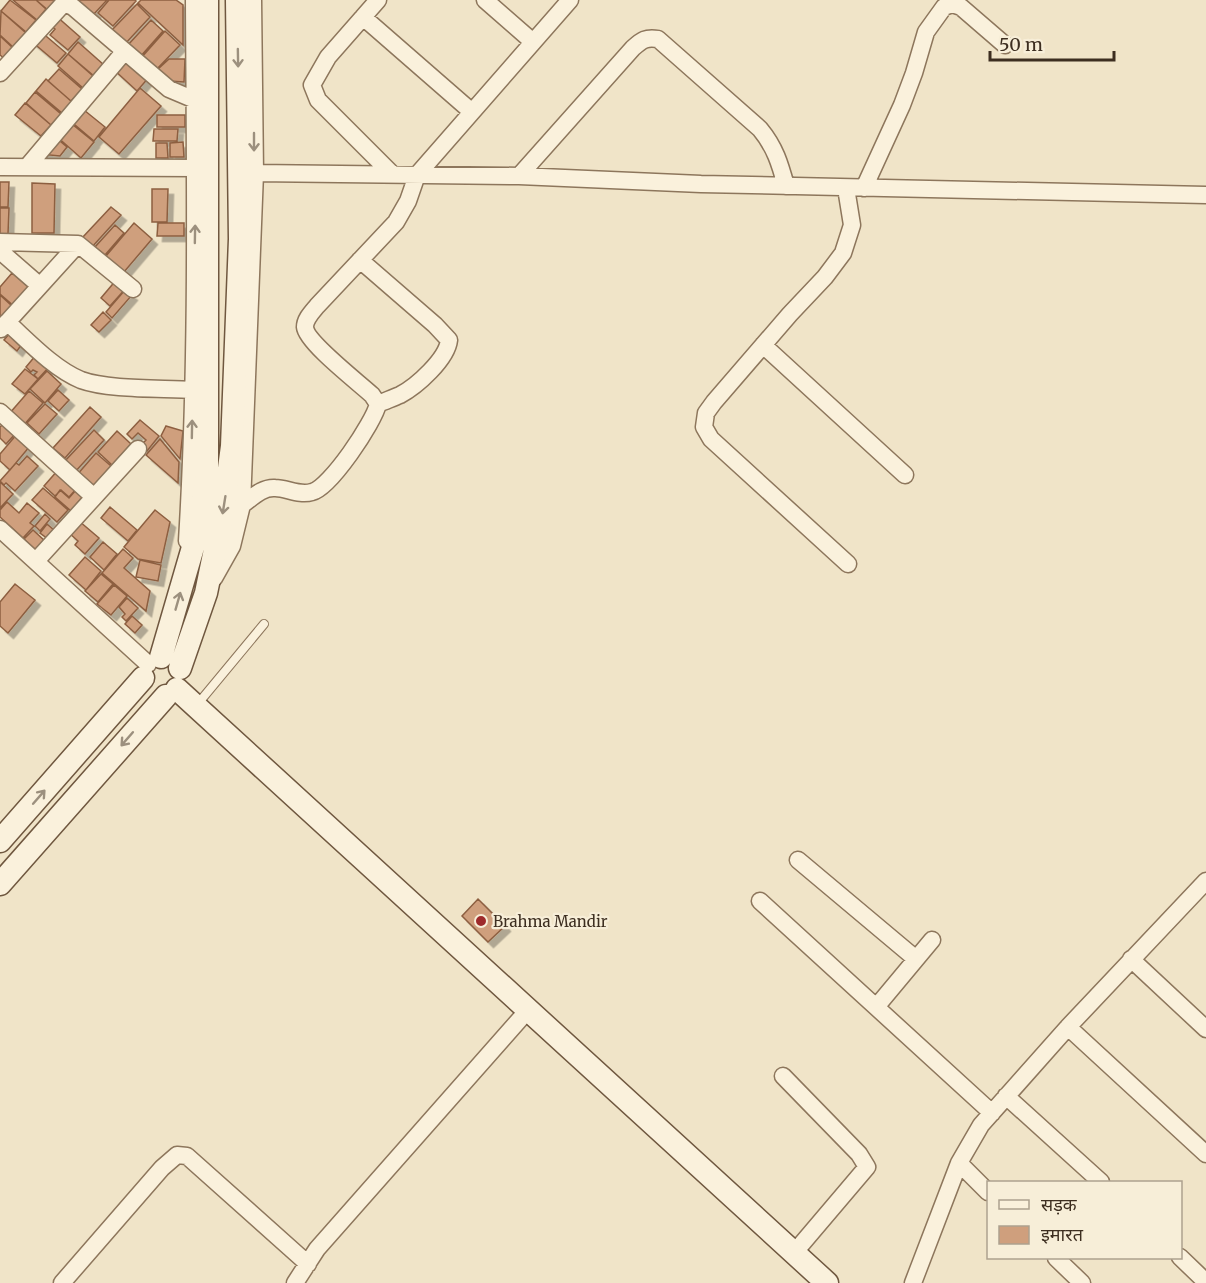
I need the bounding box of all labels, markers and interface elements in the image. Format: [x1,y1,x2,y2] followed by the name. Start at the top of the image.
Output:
[990,24,1114,62] scale bar
[999,33,1043,56] text: 50 m
[232,48,244,68] one-way arrow
[249,132,260,152] one-way arrow
[189,225,201,245] one-way arrow
[186,420,198,440] one-way arrow
[218,494,229,514] one-way arrow
[173,592,184,611] one-way arrow
[120,732,134,747] one-way arrow
[32,790,46,805] one-way arrow
[493,912,608,931] place label: Brahma Mandir
[474,914,488,928] marker: Brahma Mandir
[987,1181,1182,1259] legend
[1041,1193,1078,1216] text: सड़क
[1041,1223,1084,1246] text: इमारत

